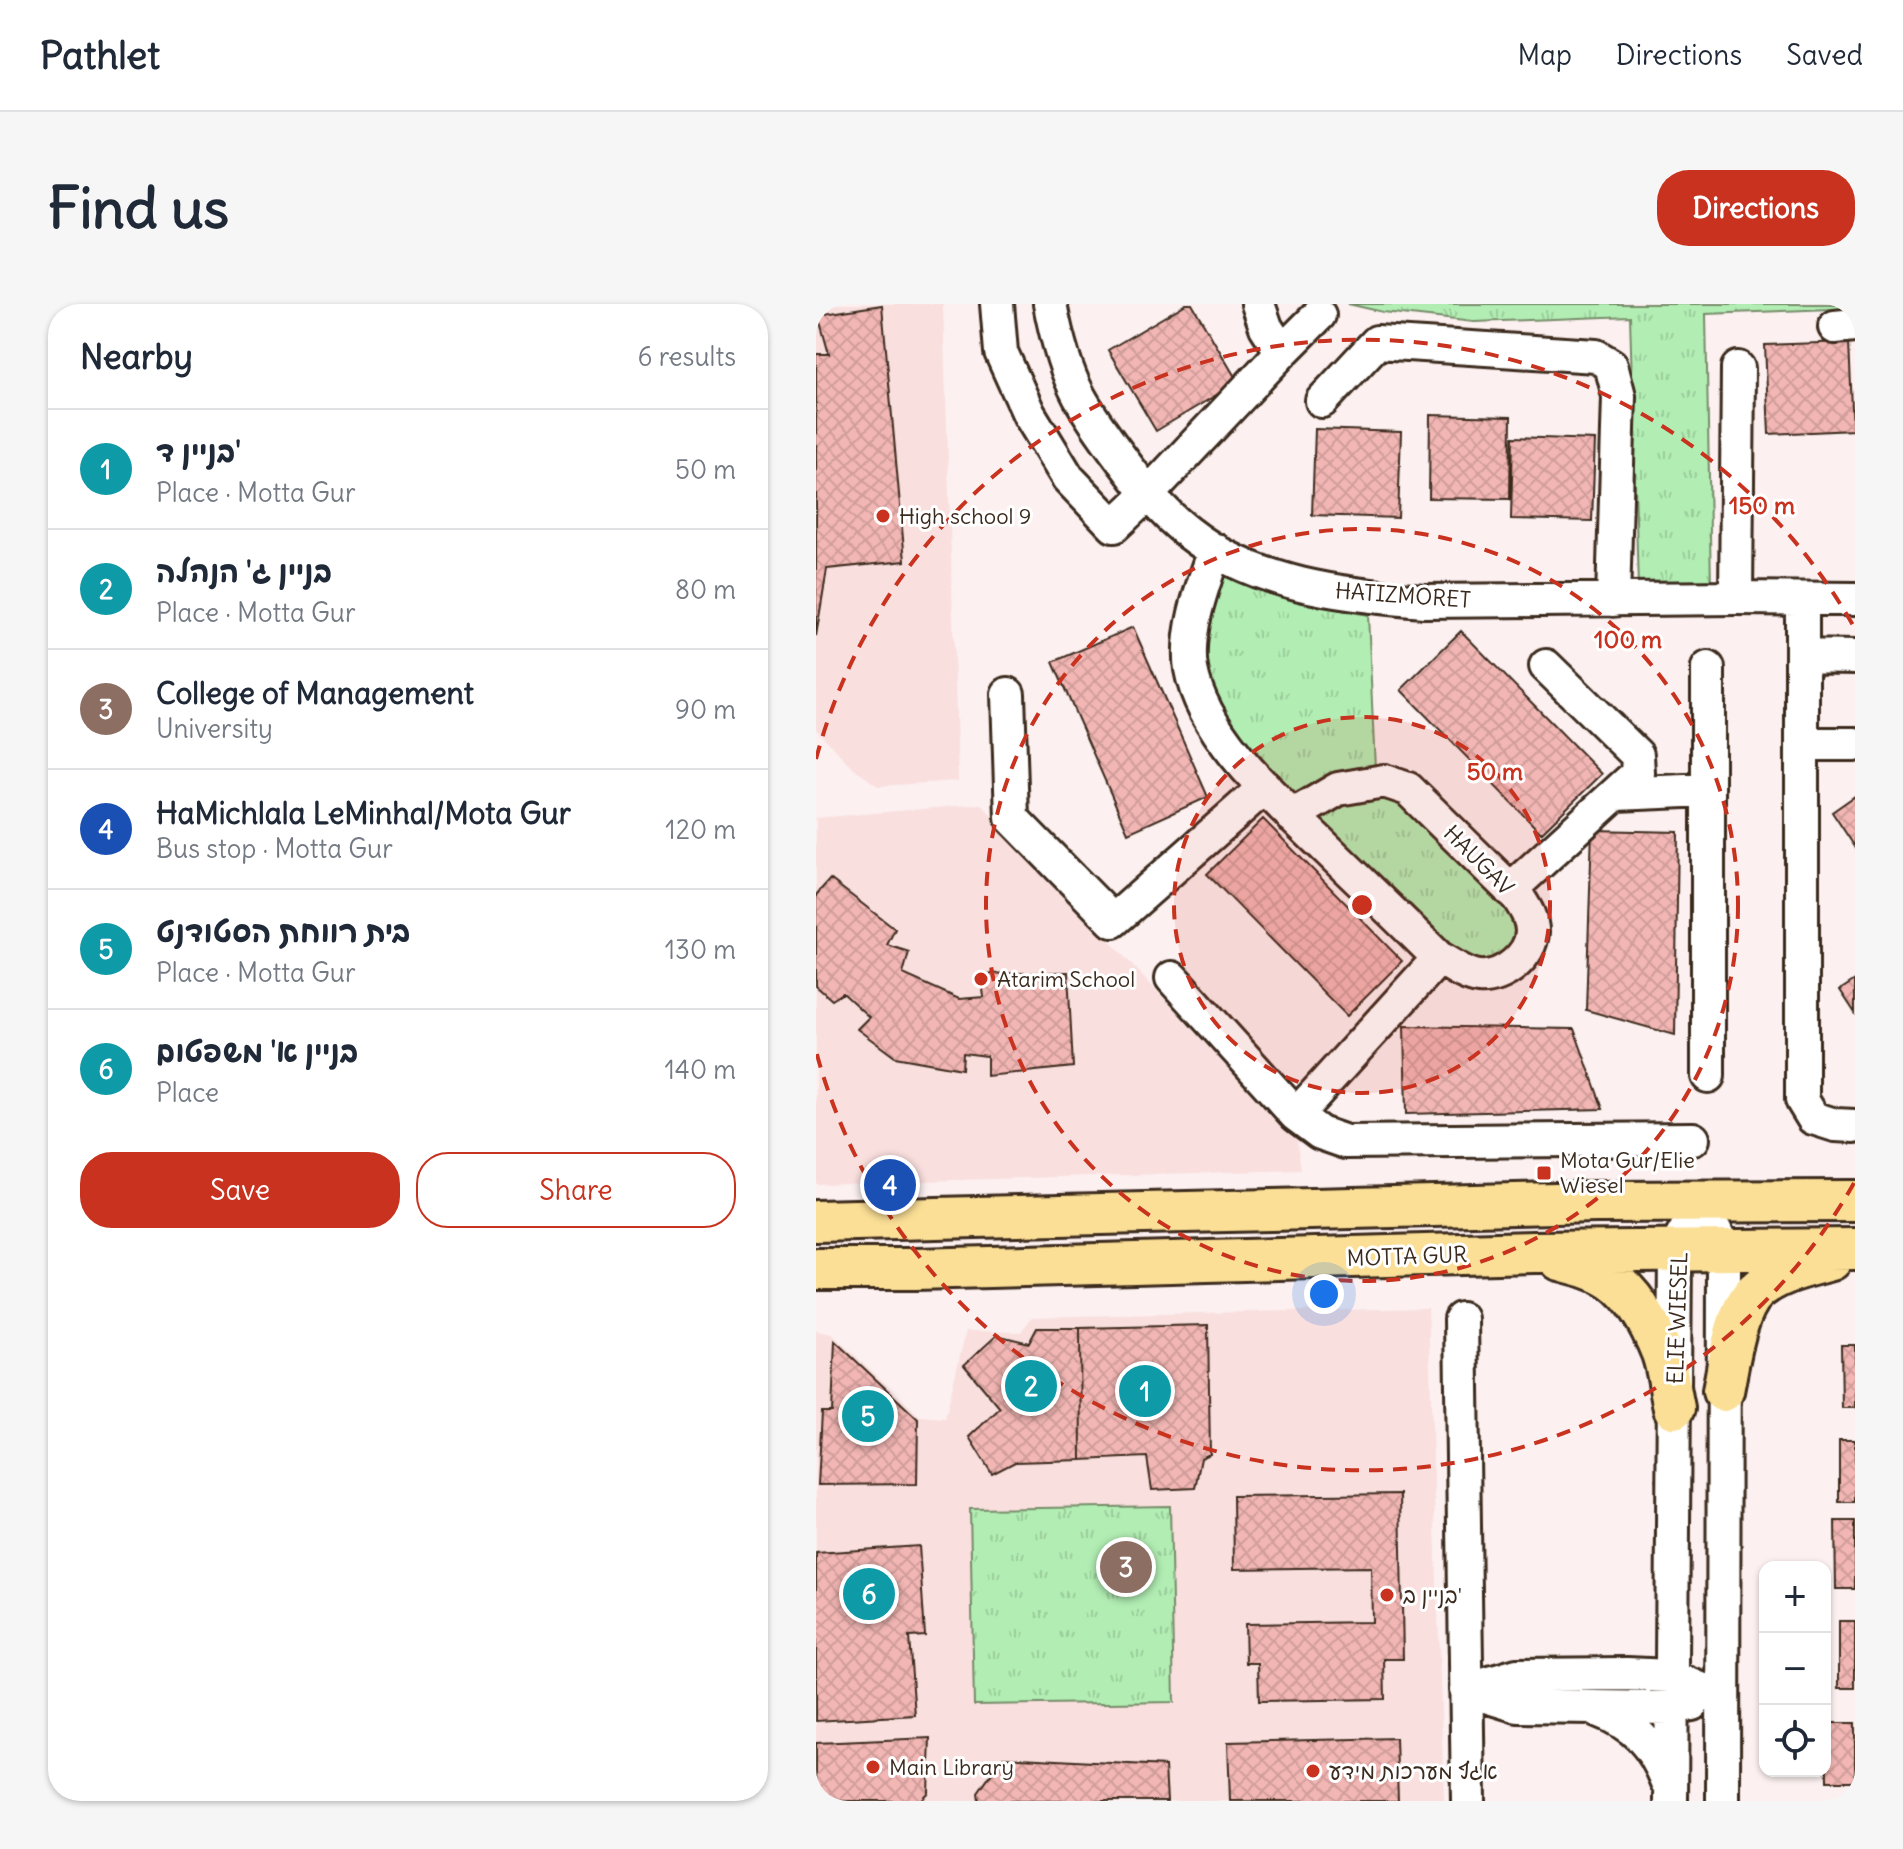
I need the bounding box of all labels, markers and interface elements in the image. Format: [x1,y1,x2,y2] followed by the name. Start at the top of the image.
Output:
[40,32,160,79] text: Pathlet
[1517,37,1572,73] text: Map
[1616,37,1742,73] text: Directions
[1786,37,1863,73] text: Saved
[1657,170,1855,246] button: Directions
[48,173,229,243] text: Find us
[80,335,193,378] text: Nearby
[638,340,736,373] text: 6 results
[156,432,241,470] text: בניין ד'
[101,453,111,486] text: 1
[675,453,736,486] text: 50 m
[156,476,356,509] text: Place · Motta Gur
[1729,490,1795,520] text: 150 m
[899,502,1031,530] place label: High school 9
[874,507,892,525] marker: High school 9
[156,552,332,590] text: בניין ג' הנהלה
[99,573,113,606] text: 2
[675,573,736,606] text: 80 m
[1334,576,1472,614] street label: HATIZMORET
[156,596,356,629] text: Place · Motta Gur
[1594,624,1662,654] text: 100 m
[156,674,474,712] text: College of Management
[99,693,113,726] text: 3
[675,693,736,726] text: 90 m
[156,712,273,745] text: University
[1467,756,1523,786] text: 50 m
[156,794,571,832] text: HaMichlala LeMinhal/Mota Gur
[98,813,114,846] text: 4
[665,813,736,846] text: 120 m
[1438,819,1520,901] street label: HAUGAV
[156,832,393,865] text: Bus stop · Motta Gur
[1348,891,1376,919] centre of rings
[156,912,410,950] text: בית רווחת הסטודנט
[99,933,113,966] text: 5
[665,933,736,966] text: 130 m
[156,956,356,989] text: Place · Motta Gur
[997,965,1135,993] place label: Atarim School
[972,970,990,988] marker: Atarim School
[156,1032,358,1070] text: בניין א' משפטום
[98,1053,114,1086] text: 6
[665,1053,736,1086] text: 140 m
[156,1076,219,1109] text: Place
[1560,1146,1695,1199] place label: Mota Gur/Elie Wiesel
[80,1152,400,1228] button: Save
[416,1152,736,1228] button: Share
[864,1155,916,1215] pin: 4
[1535,1164,1553,1182] marker: Mota Gur/Elie Wiesel
[1346,1240,1468,1272] street label: MOTTA GUR
[1661,1251,1693,1385] street label: ELIE WIESEL
[1304,1274,1344,1314] your location
[1005,1356,1057,1416] pin: 2
[1119,1361,1171,1421] pin: 1
[842,1386,894,1446] pin: 5
[1100,1537,1152,1597] pin: 3
[1759,1561,1831,1777] map controls
[1759,1561,1831,1633] button: +
[843,1564,895,1624] pin: 6
[1403,1581,1462,1609] place label: בניין ב'
[1378,1586,1396,1604] marker: בניין ב'
[1759,1633,1831,1705] button: −
[1759,1705,1831,1777] button: locate
[889,1753,1014,1781] place label: Main Library
[1329,1757,1498,1785] place label: אגף מערכות מידע
[864,1758,882,1776] marker: Main Library
[1304,1762,1322,1780] marker: אגף מערכות מידע

